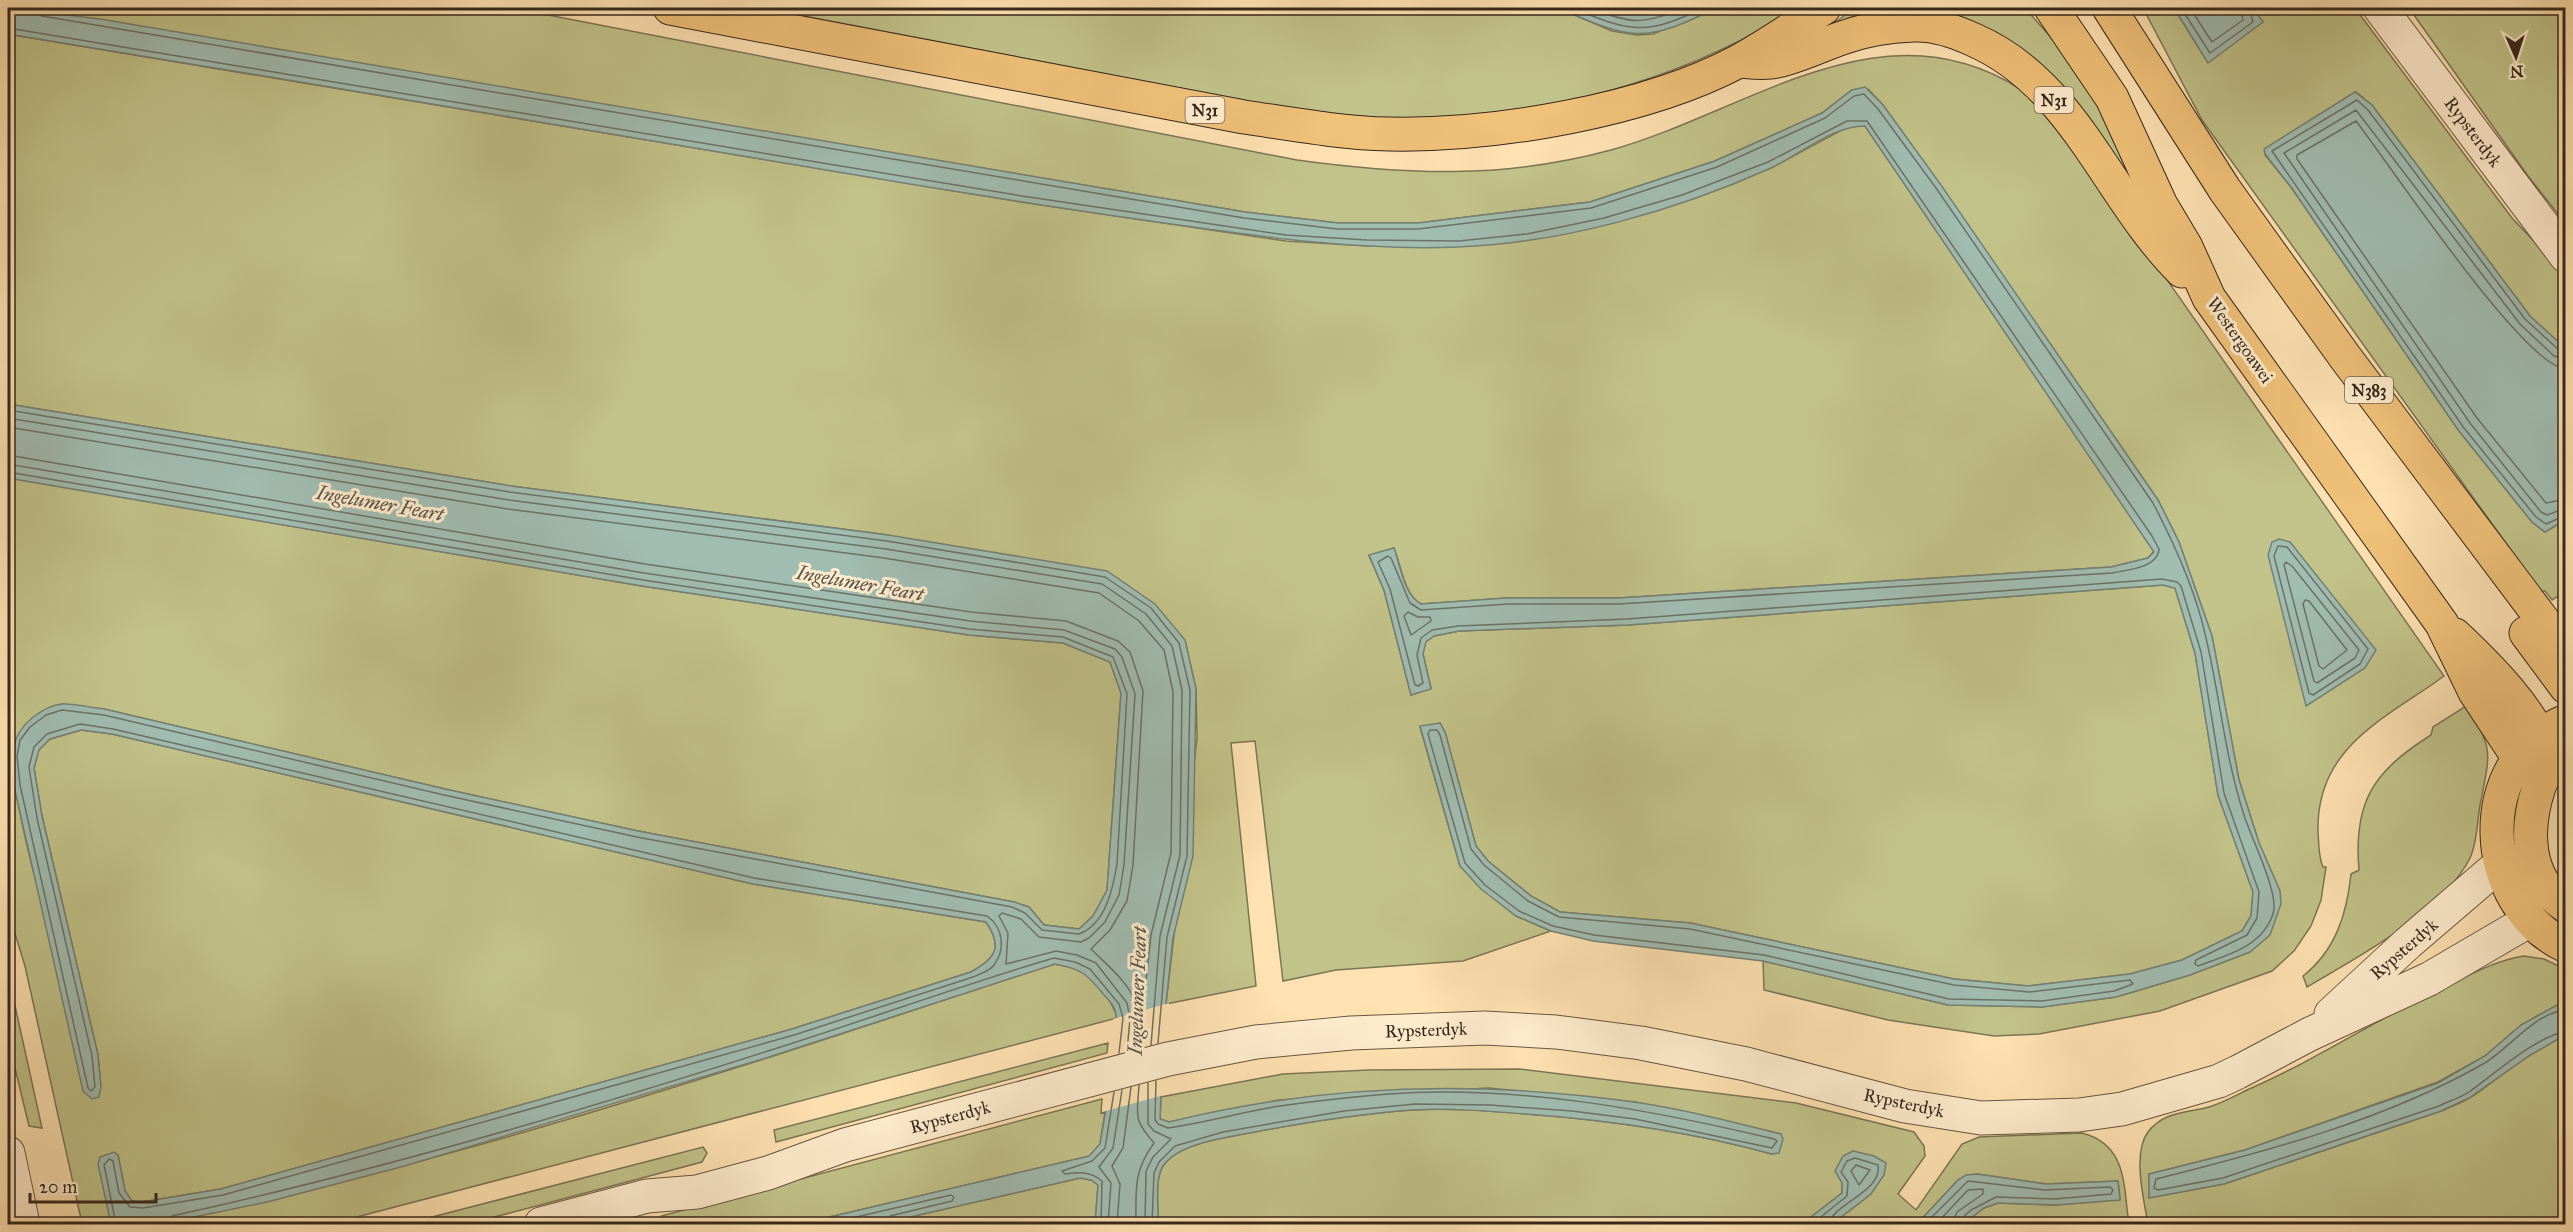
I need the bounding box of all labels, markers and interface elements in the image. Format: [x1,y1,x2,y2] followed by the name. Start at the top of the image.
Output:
[2486,27,2546,87] north arrow
[2509,62,2524,81] text: N
[2034,87,2074,113] road number: N31
[2439,92,2507,172] street label: Rypsterdyk
[1186,97,1224,123] road number: N31
[2201,293,2278,388] street label: Westergoawei
[2345,377,2393,403] road number: N383
[314,480,447,526] water label: Ingelumer Feart
[794,560,927,606] water label: Ingelumer Feart
[2366,913,2443,984] street label: Rypsterdyk
[1123,924,1151,1057] water label: Ingelumer Feart
[1384,1018,1468,1042] street label: Rypsterdyk
[1861,1084,1947,1122] street label: Rypsterdyk
[907,1096,993,1138] street label: Rypsterdyk
[30,1166,156,1204] scale bar
[39,1176,77,1198] text: 20 m

